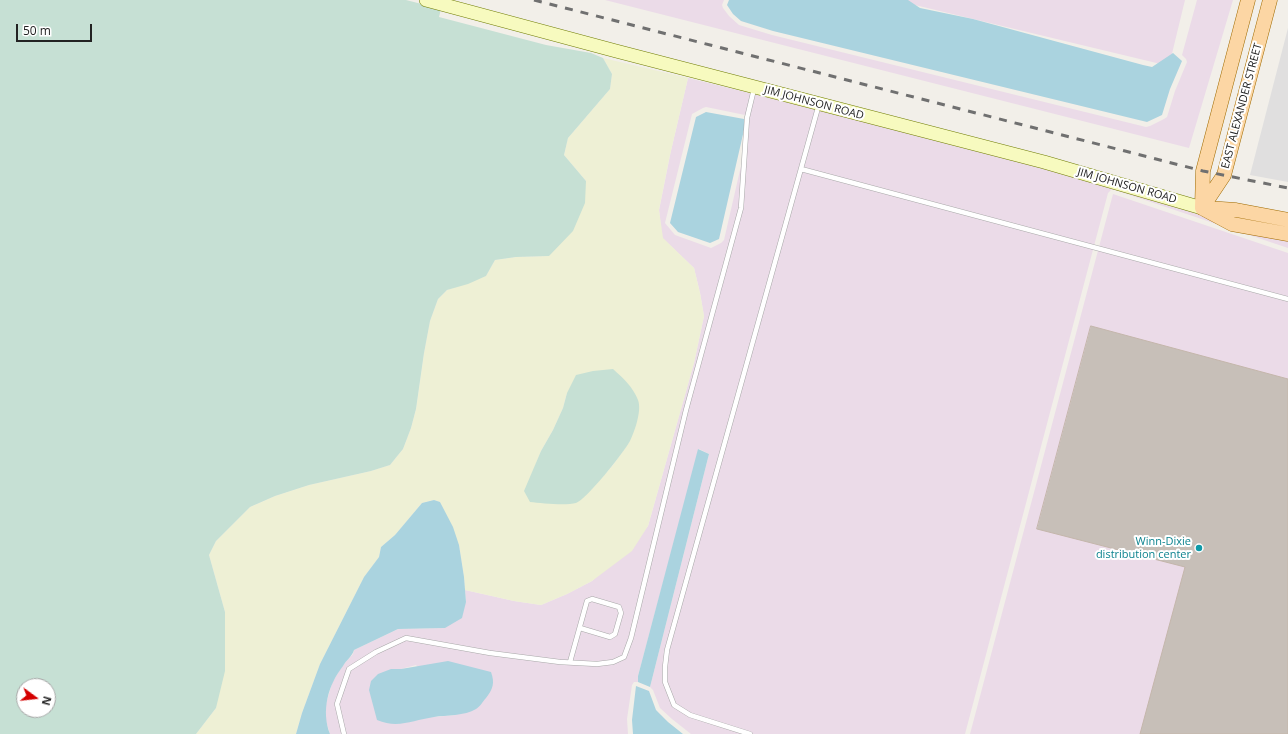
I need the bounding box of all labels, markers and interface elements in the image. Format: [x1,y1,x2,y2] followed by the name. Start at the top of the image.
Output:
[18,16,94,42] scale bar
[23,22,51,39] text: 50 m
[1219,42,1265,170] street label: EAST ALEXANDER STREET
[763,83,865,123] street label: JIM JOHNSON ROAD
[1076,166,1178,206] street label: JIM JOHNSON ROAD
[1096,535,1191,561] place label: Winn-Dixie distribution center
[1194,543,1204,553] marker: Winn-Dixie distribution center
[16,678,56,718] north arrow
[39,695,56,707] text: N

